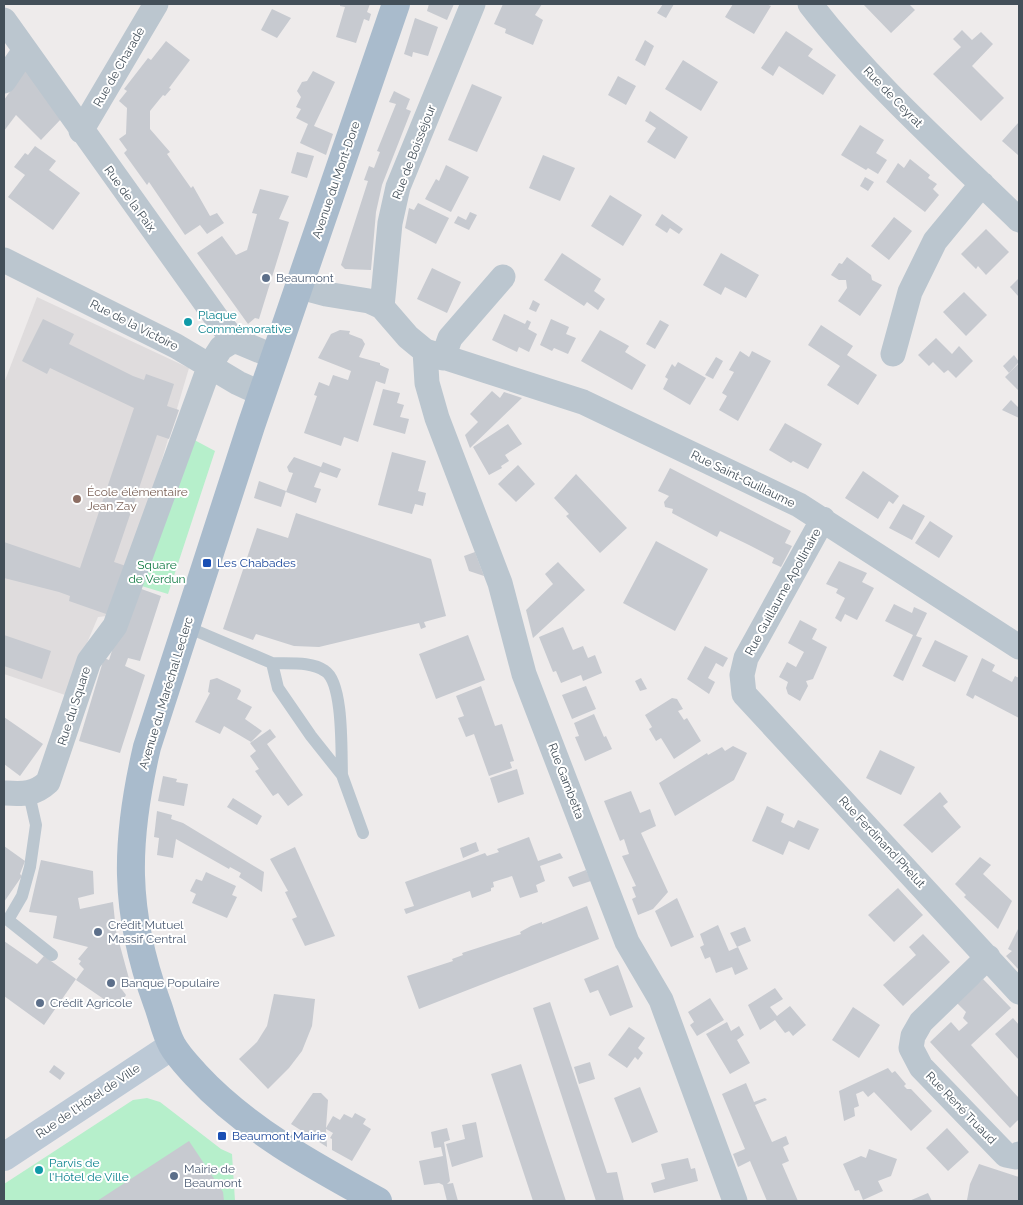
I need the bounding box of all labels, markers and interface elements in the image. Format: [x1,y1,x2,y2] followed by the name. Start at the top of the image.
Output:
[91,25,147,109] street label: Rue de Charade
[861,64,925,130] street label: Rue de Ceyrat
[390,102,439,201] street label: Rue de Boisséjour
[309,119,363,241] street label: Avenue du Mont-Dore
[101,163,159,235] street label: Rue de la Paix
[276,271,334,285] place label: Beaumont
[260,272,272,284] marker: Beaumont
[88,297,180,353] street label: Rue de la Victoire
[198,308,291,336] place label: Plaque Commémorative
[182,316,194,328] marker: Plaque Commémorative
[689,448,797,510] street label: Rue Saint-Guillaume
[87,485,188,513] place label: École élémentaire Jean Zay
[71,493,83,505] marker: École élémentaire Jean Zay
[742,526,824,658] street label: Rue Guillaume Apollinaire
[217,556,296,570] place label: Les Chabades
[201,557,213,569] marker: Les Chabades
[128,558,186,586] park label: Square de Verdun
[136,615,196,771] street label: Avenue du Maréchal Leclerc
[55,665,93,747] street label: Rue du Square
[545,741,587,821] street label: Rue Gambetta
[836,793,928,891] street label: Rue Ferdinand Phelut
[108,918,187,946] place label: Crédit Mutuel Massif Central
[92,926,104,938] marker: Crédit Mutuel Massif Central
[121,976,220,990] place label: Banque Populaire
[105,977,117,989] marker: Banque Populaire
[50,996,132,1010] place label: Crédit Agricole
[34,997,46,1009] marker: Crédit Agricole
[33,1061,143,1141] street label: Rue de l'Hôtel de Ville
[923,1069,999,1147] street label: Rue René Truaud
[232,1129,326,1143] place label: Beaumont Mairie
[216,1130,228,1142] marker: Beaumont Mairie
[49,1156,129,1184] place label: Parvis de l'Hôtel de Ville
[184,1162,242,1190] place label: Mairie de Beaumont
[33,1164,45,1176] marker: Parvis de l'Hôtel de Ville
[168,1170,180,1182] marker: Mairie de Beaumont

